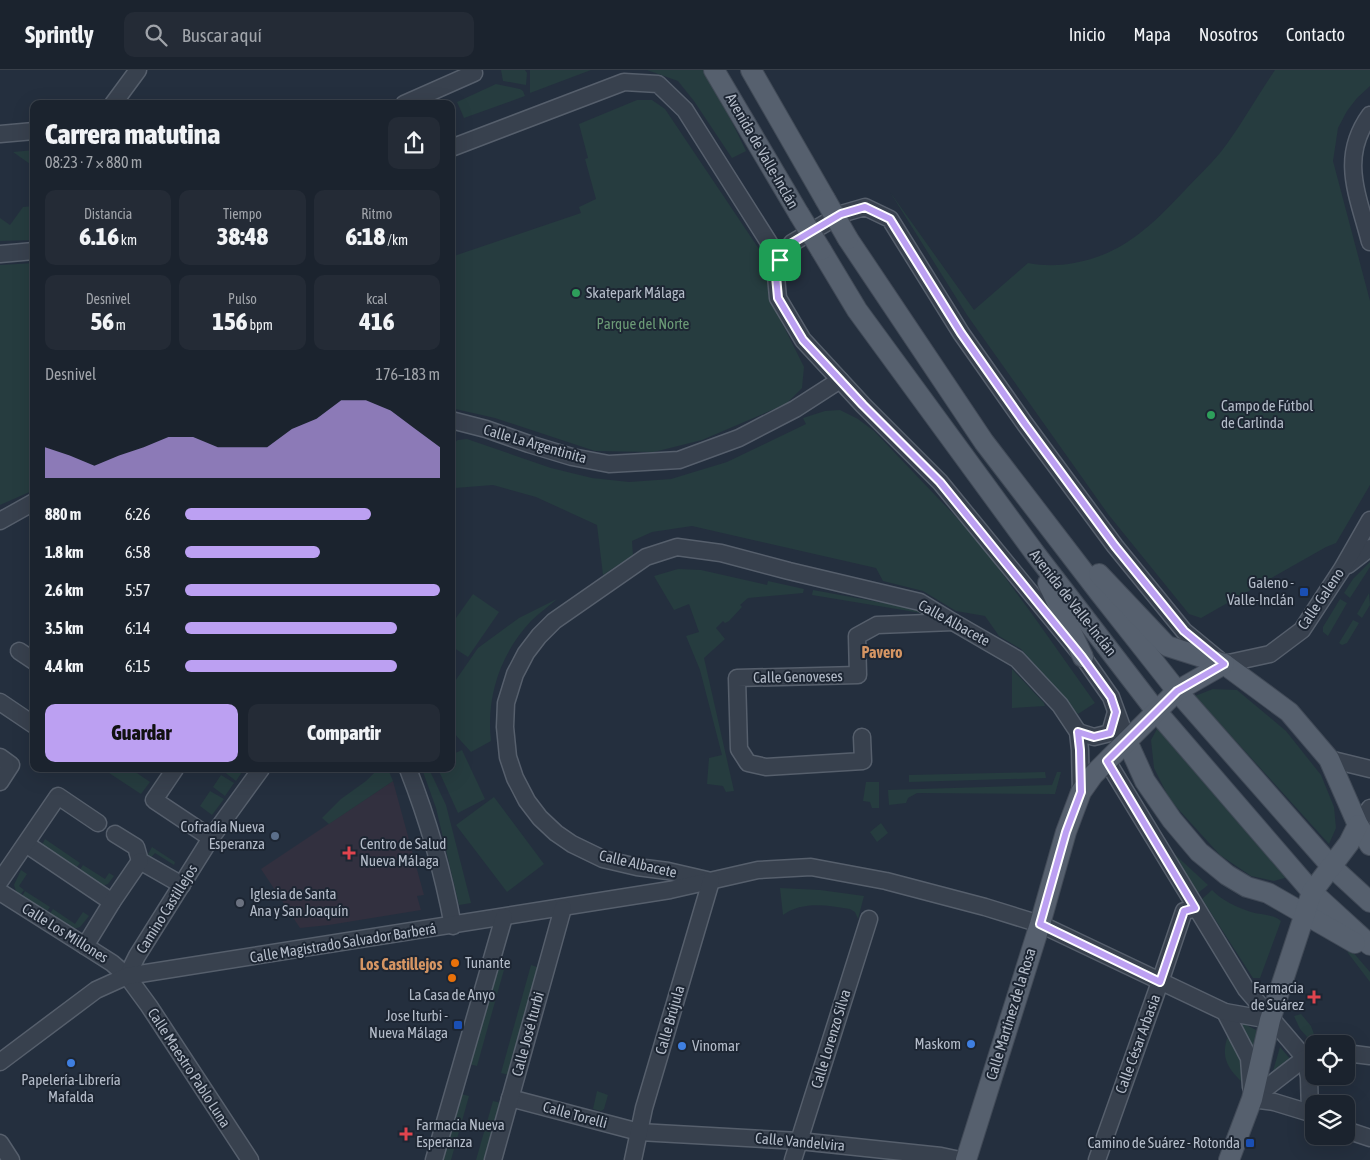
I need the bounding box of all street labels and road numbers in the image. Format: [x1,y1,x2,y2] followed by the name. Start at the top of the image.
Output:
[723,90,802,211] street label: Avenida de Valle-Inclán
[482,421,589,466] street label: Calle La Argentinita
[1027,546,1120,659] street label: Avenida de Valle-Inclán
[1294,565,1347,633] street label: Calle Galeno
[916,596,993,649] street label: Calle Albacete
[753,667,843,686] street label: Calle Genoveses
[598,846,679,881] street label: Calle Albacete
[132,861,201,956] street label: Camino Castillejos
[19,899,111,966] street label: Calle Los Millones
[248,919,437,966] street label: Calle Magistrado Salvador Barberá
[982,946,1039,1082] street label: Calle Martínez de la Rosa
[652,983,687,1056] street label: Calle Brújula
[807,987,854,1090] street label: Calle Lorenzo Silva
[508,990,547,1078] street label: Calle José Iturbi
[1112,992,1163,1096] street label: Calle César Arbasia
[145,1005,234,1131] street label: Calle Maestro Pablo Luna
[541,1098,609,1131] street label: Calle Torelli
[754,1129,846,1154] street label: Calle Vandelvira

